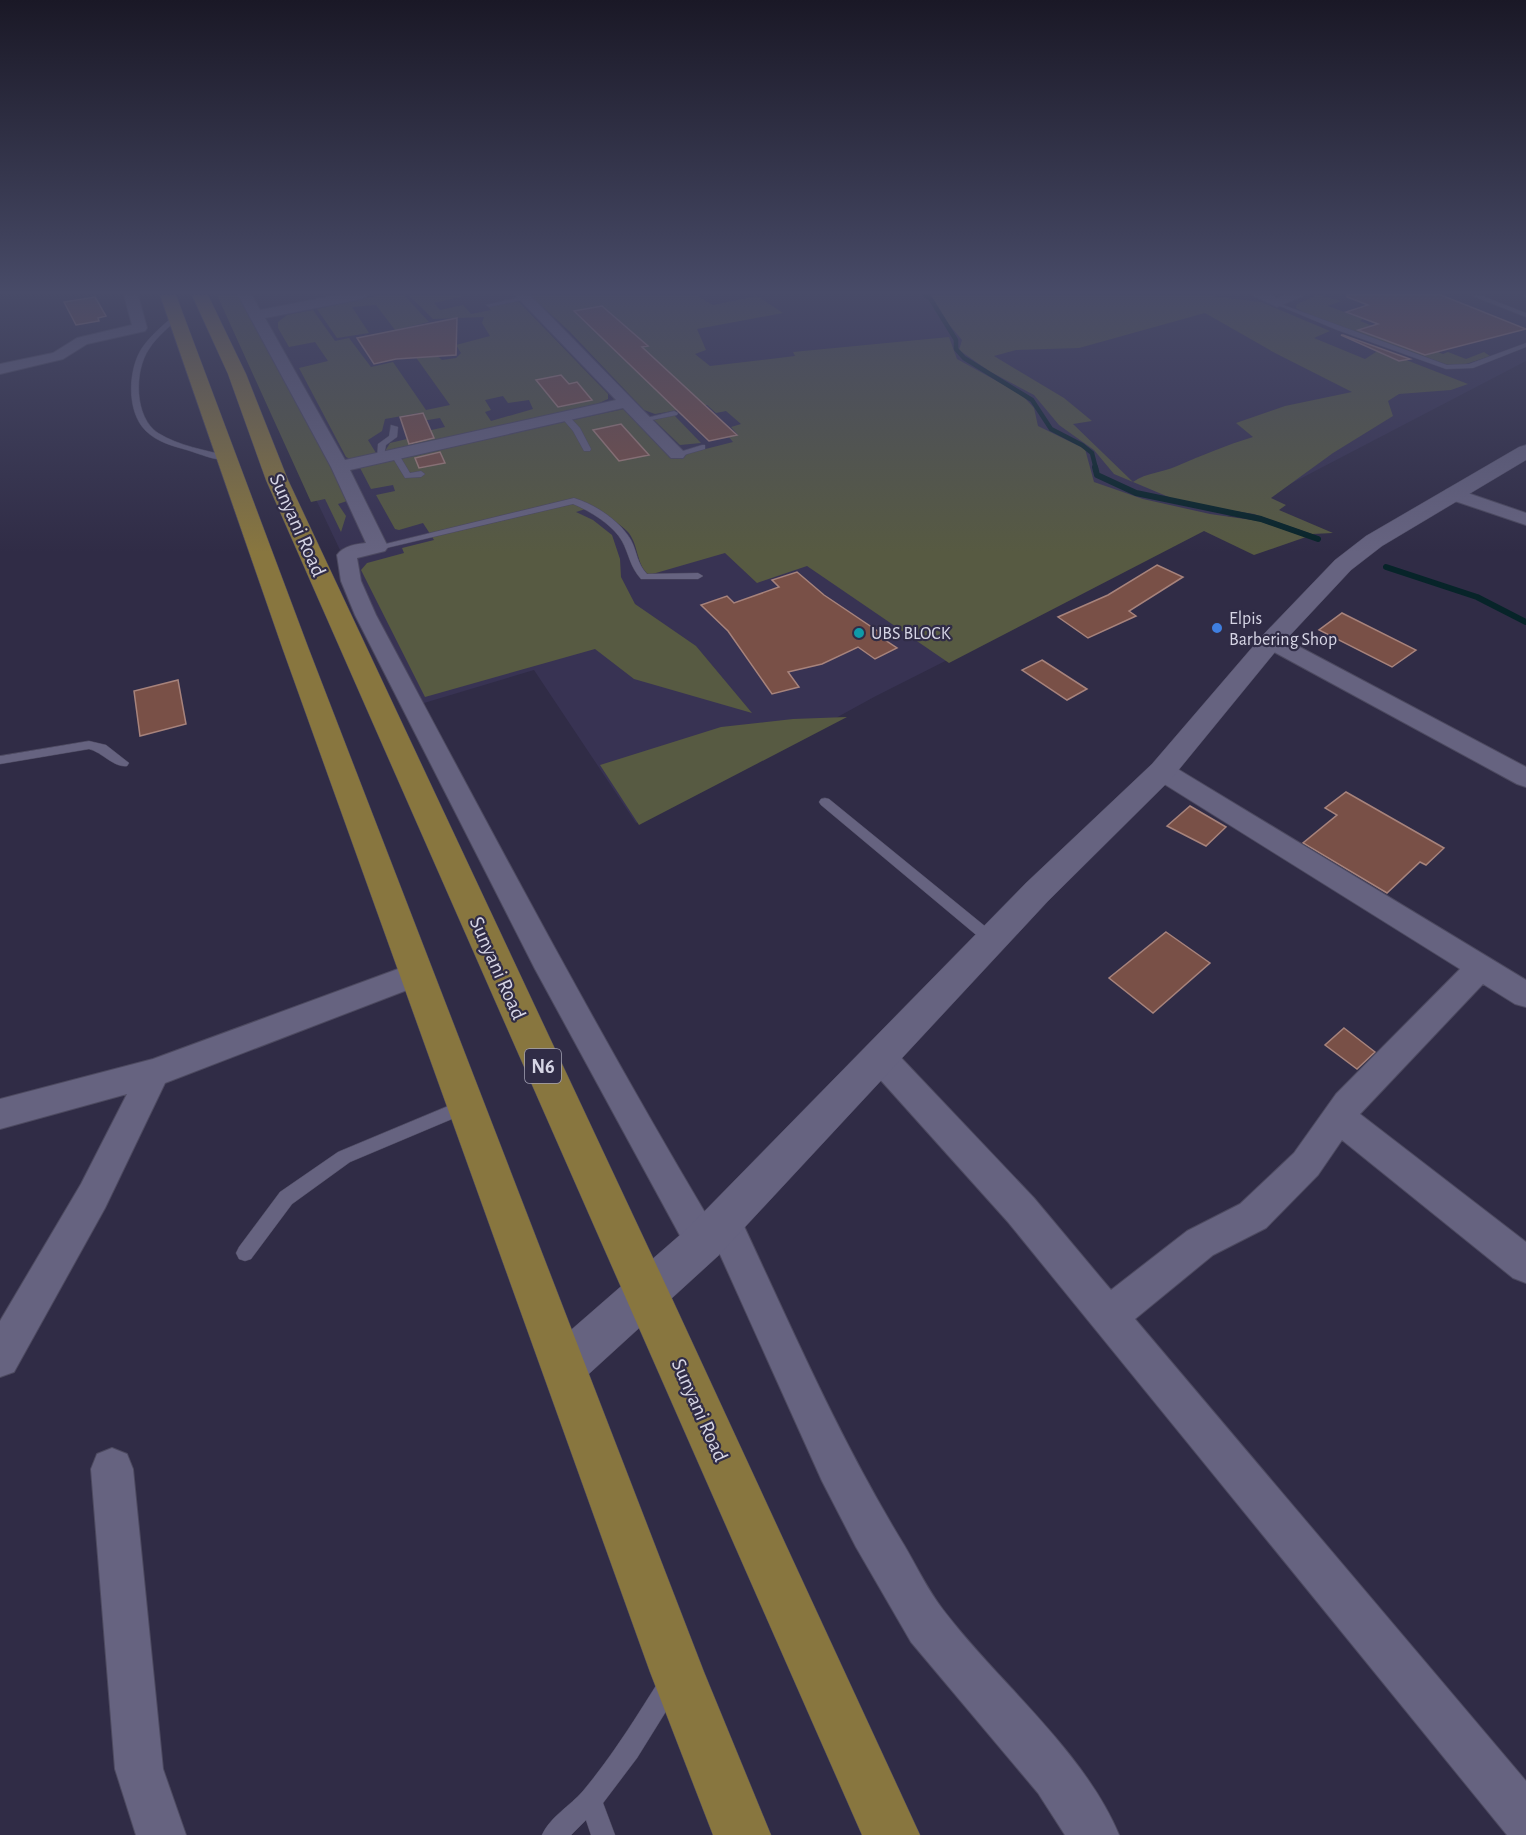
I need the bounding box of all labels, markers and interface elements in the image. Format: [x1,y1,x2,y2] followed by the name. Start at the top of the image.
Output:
[266,471,330,580] street label: Sunyani Road
[1229,610,1337,649] place label: Elpis Barbering Shop
[1210,621,1224,635] marker: Elpis Barbering Shop
[871,625,951,643] place label: UBS BLOCK
[852,626,866,640] marker: UBS BLOCK
[466,914,530,1023] street label: Sunyani Road
[525,1049,561,1083] road number: N6
[668,1356,732,1465] street label: Sunyani Road

